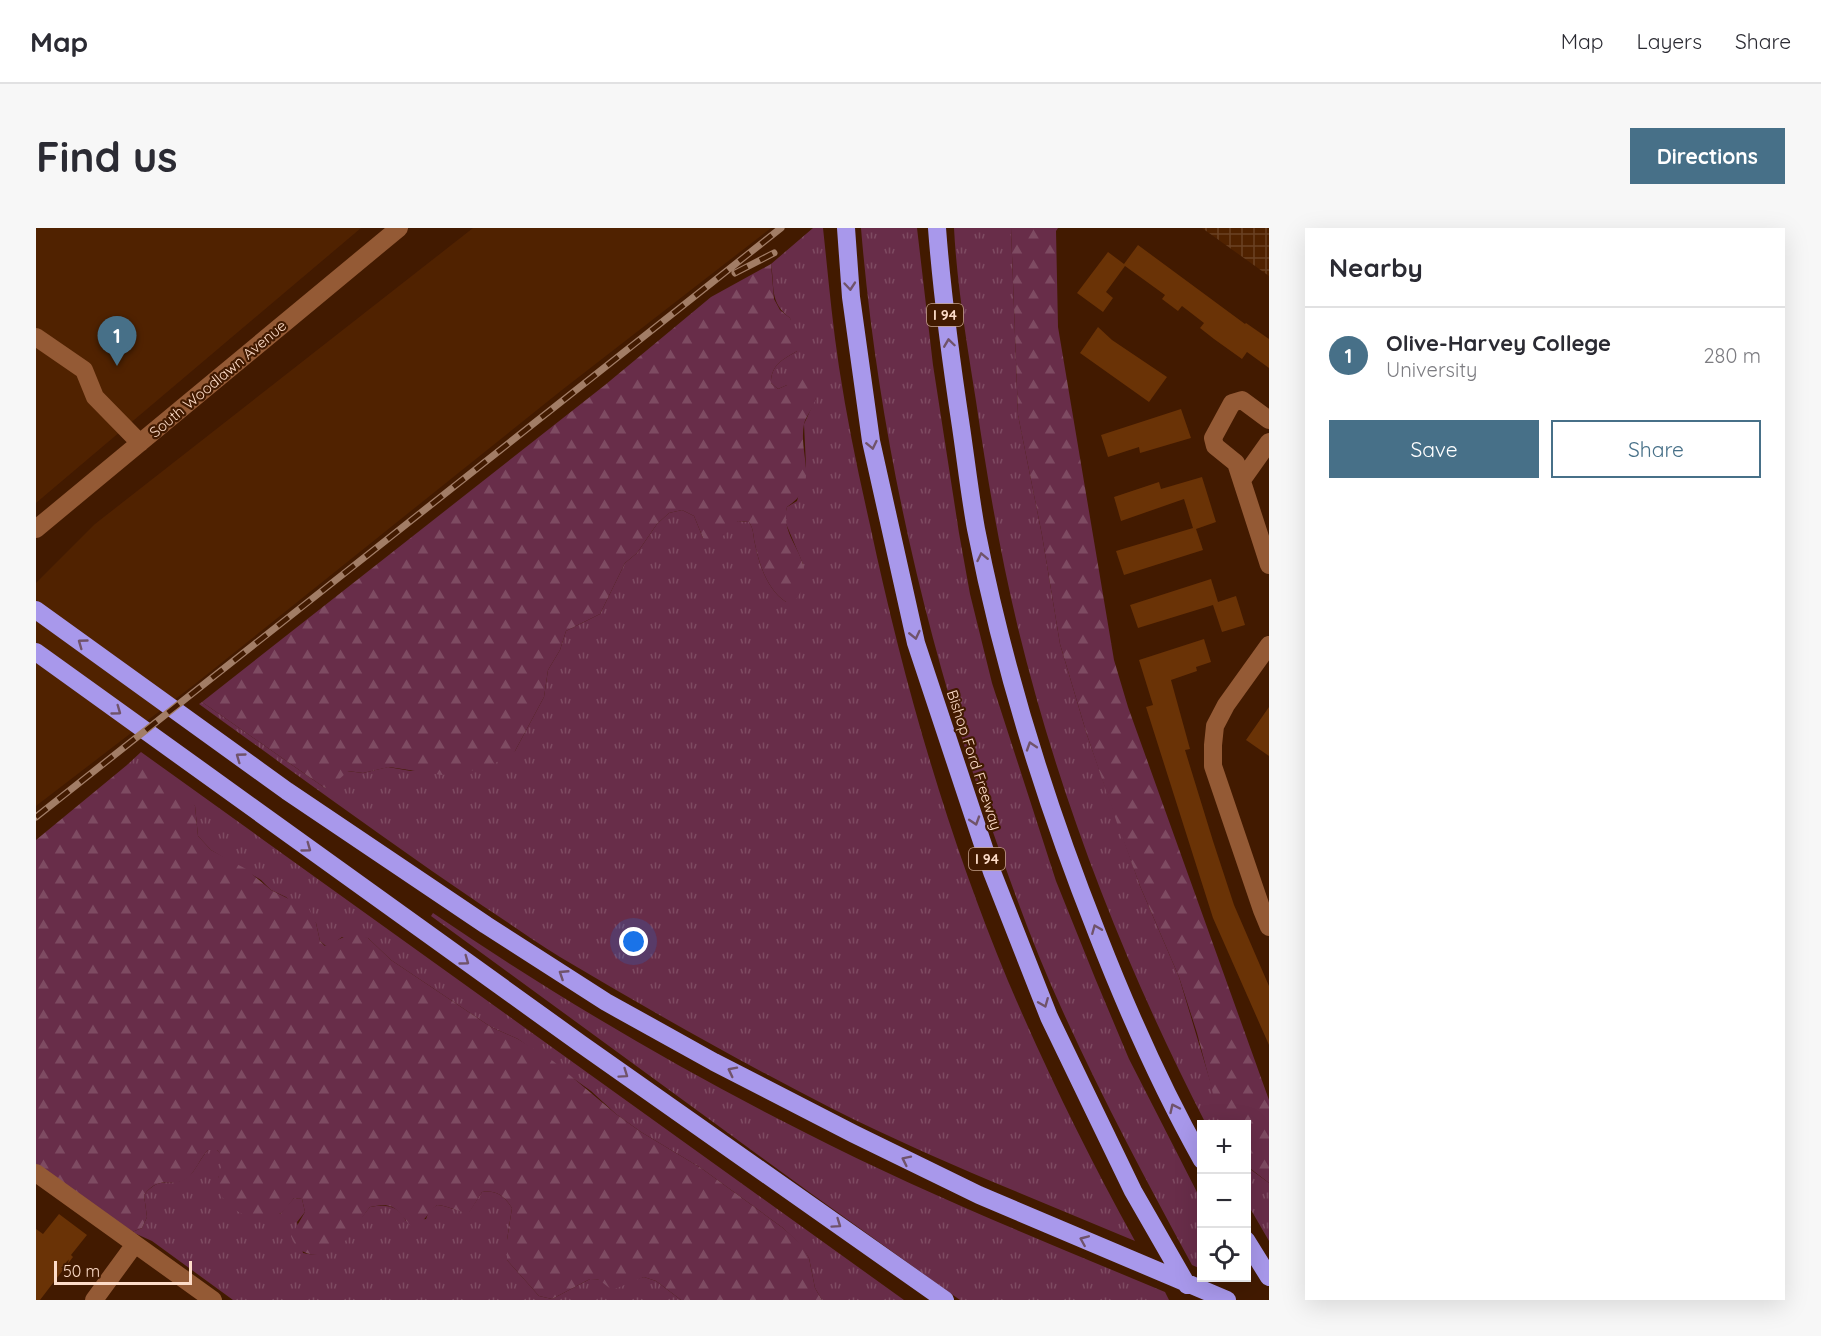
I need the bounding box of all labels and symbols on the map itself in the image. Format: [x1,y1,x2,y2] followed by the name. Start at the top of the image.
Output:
[843,282,856,291] one-way arrow
[927,304,963,326] road number: I 94
[98,316,136,366] pin: 1
[145,316,290,441] street label: South Woodlawn Avenue
[944,338,956,347] one-way arrow
[865,440,878,450] one-way arrow
[976,552,989,562] one-way arrow
[907,630,920,640] one-way arrow
[77,639,88,650] one-way arrow
[943,687,1006,832] street label: Bishop Ford Freeway
[111,704,122,715] one-way arrow
[1025,741,1038,752] one-way arrow
[235,753,246,764] one-way arrow
[968,815,980,826] one-way arrow
[300,841,311,852] one-way arrow
[969,848,1005,870] road number: I 94
[1090,925,1103,935] one-way arrow
[619,927,648,956] your location
[459,954,470,965] one-way arrow
[559,970,569,982] one-way arrow
[1037,997,1049,1008] one-way arrow
[618,1067,629,1078] one-way arrow
[728,1067,739,1079] one-way arrow
[1170,1103,1182,1114] one-way arrow
[902,1155,913,1167] one-way arrow
[830,1217,841,1228] one-way arrow
[1079,1235,1090,1247] one-way arrow
[54,1258,192,1286] scale bar

